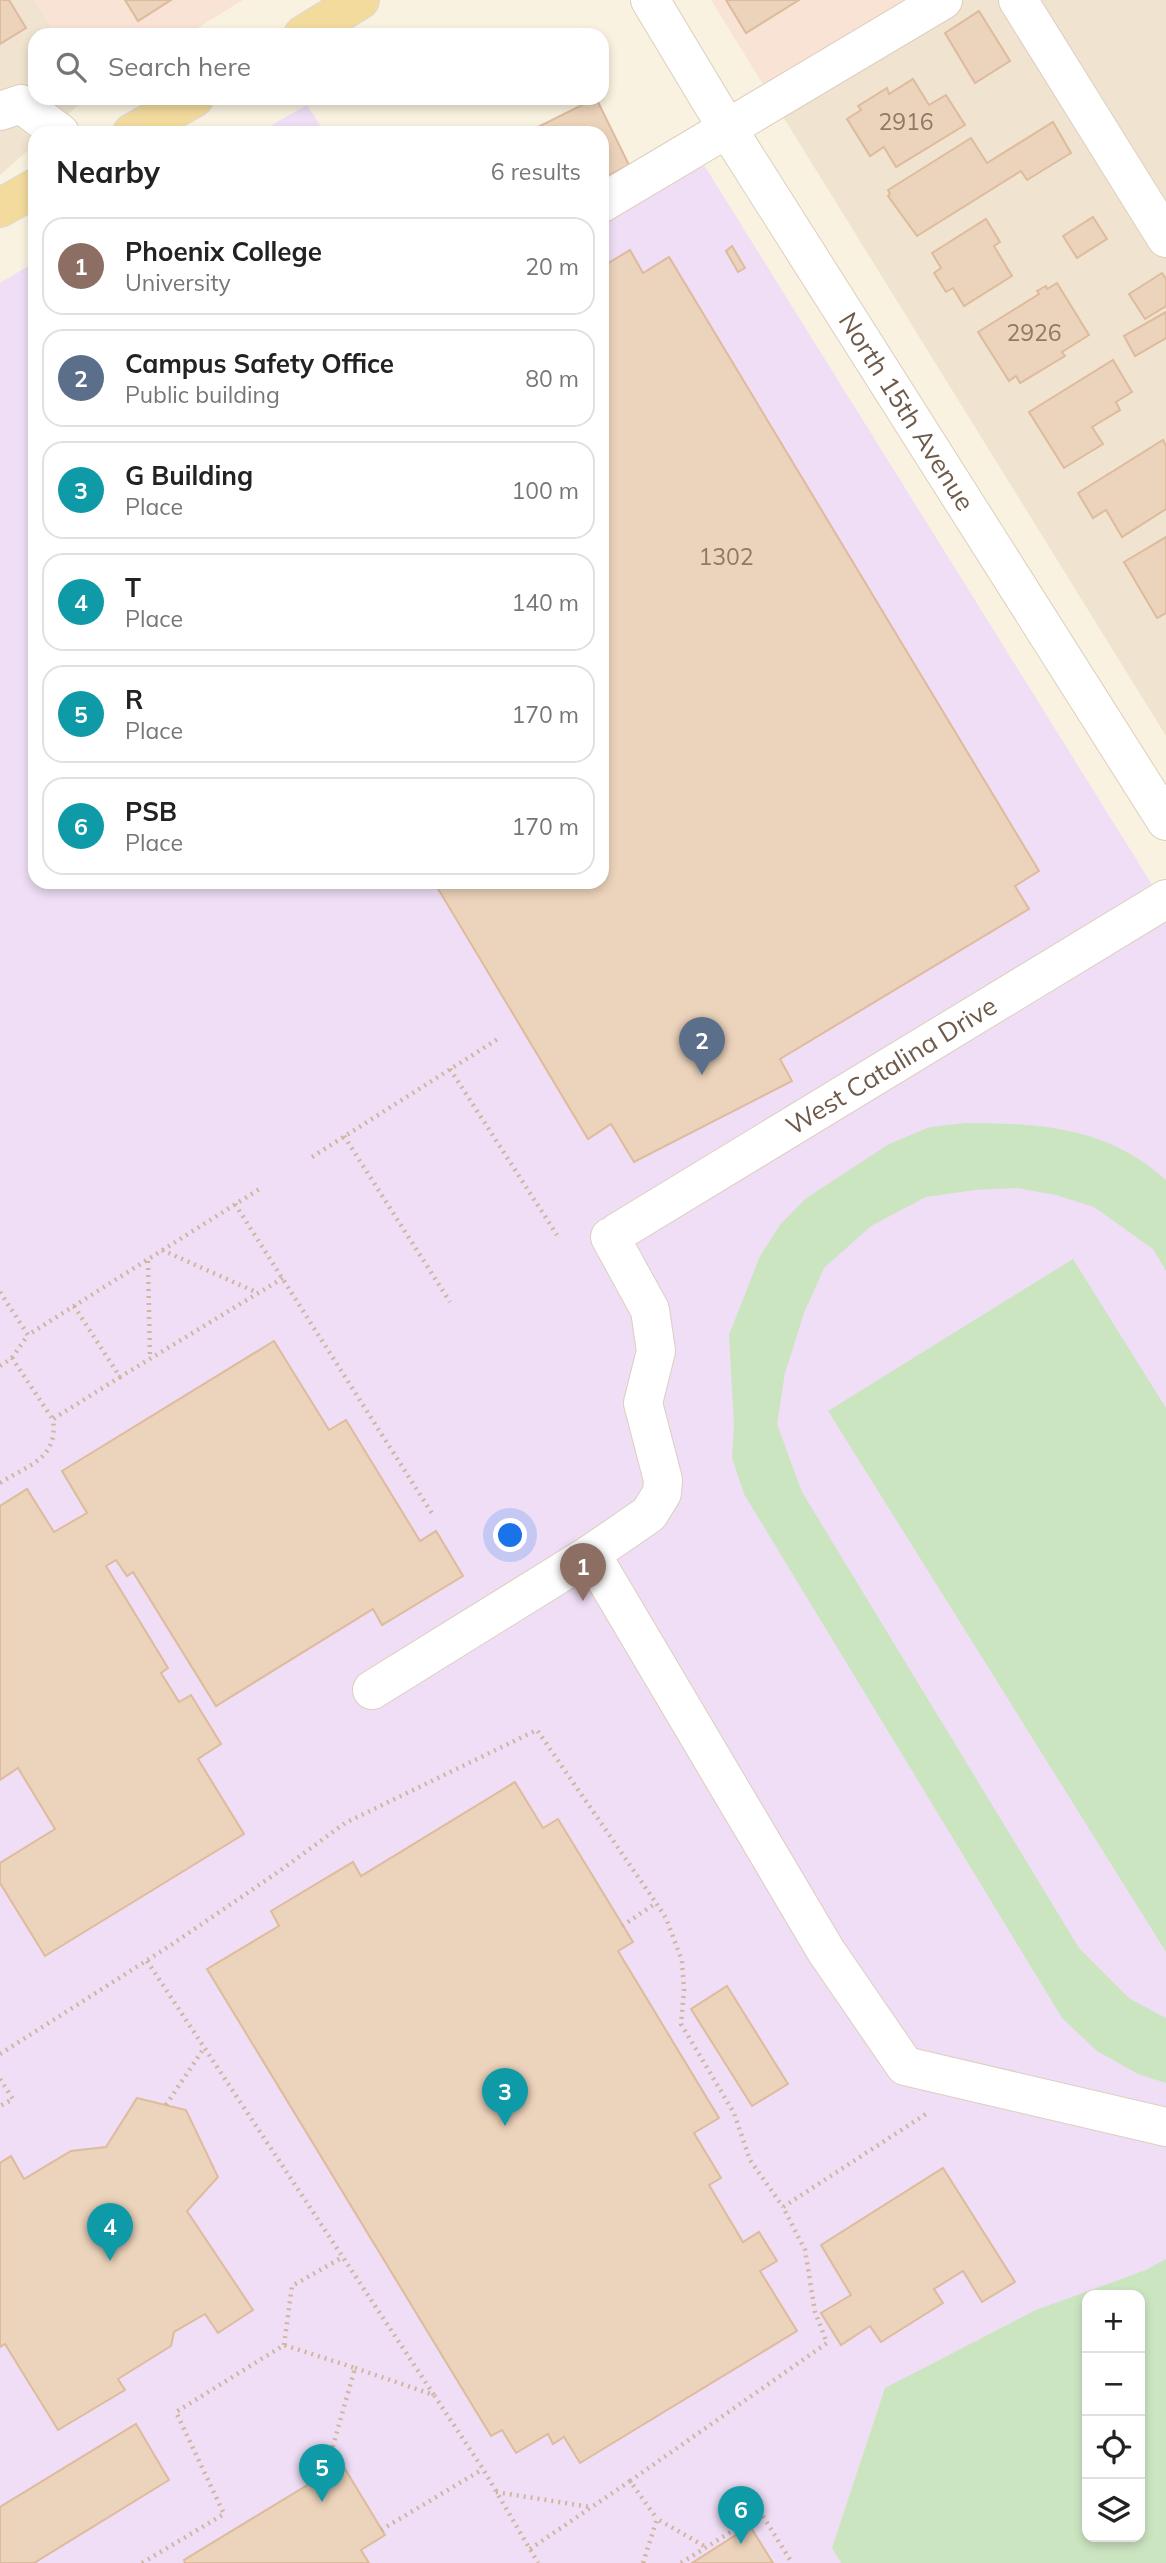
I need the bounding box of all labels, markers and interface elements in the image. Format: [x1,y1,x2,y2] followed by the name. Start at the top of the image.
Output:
[28,28,609,105] search box
[52,48,90,86] icon: search
[108,50,251,83] text: Search here
[878,107,934,136] house number: 2916
[56,153,160,191] text: Nearby
[491,157,581,186] text: 6 results
[125,235,322,268] text: Phoenix College
[74,252,88,281] text: 1
[525,252,579,281] text: 20 m
[125,268,231,297] text: University
[832,306,982,517] street label: North 15th Avenue
[1006,318,1062,347] house number: 2926
[125,347,394,380] text: Campus Safety Office
[74,364,88,393] text: 2
[525,364,579,393] text: 80 m
[125,380,280,409] text: Public building
[125,459,253,492] text: G Building
[74,476,88,505] text: 3
[511,476,579,505] text: 100 m
[125,492,183,521] text: Place
[698,542,754,571] house number: 1302
[125,571,141,604] text: T
[74,588,88,617] text: 4
[511,588,579,617] text: 140 m
[125,604,183,633] text: Place
[125,683,143,716] text: R
[74,700,88,729] text: 5
[511,700,579,729] text: 170 m
[125,716,183,745] text: Place
[125,795,177,828] text: PSB
[74,812,88,841] text: 6
[511,812,579,841] text: 170 m
[125,828,183,857] text: Place
[780,989,1003,1142] street label: West Catalina Drive
[679,1017,725,1075] pin: 2
[493,1518,527,1552] your location
[560,1543,606,1601] pin: 1
[482,2068,528,2126] pin: 3
[87,2203,133,2261] pin: 4
[1082,2290,1145,2542] map controls
[1082,2290,1145,2353] button: +
[1082,2353,1145,2416] button: −
[1082,2416,1145,2479] button: locate
[299,2444,345,2502] pin: 5
[1082,2479,1145,2542] button: layers
[718,2486,764,2544] pin: 6

